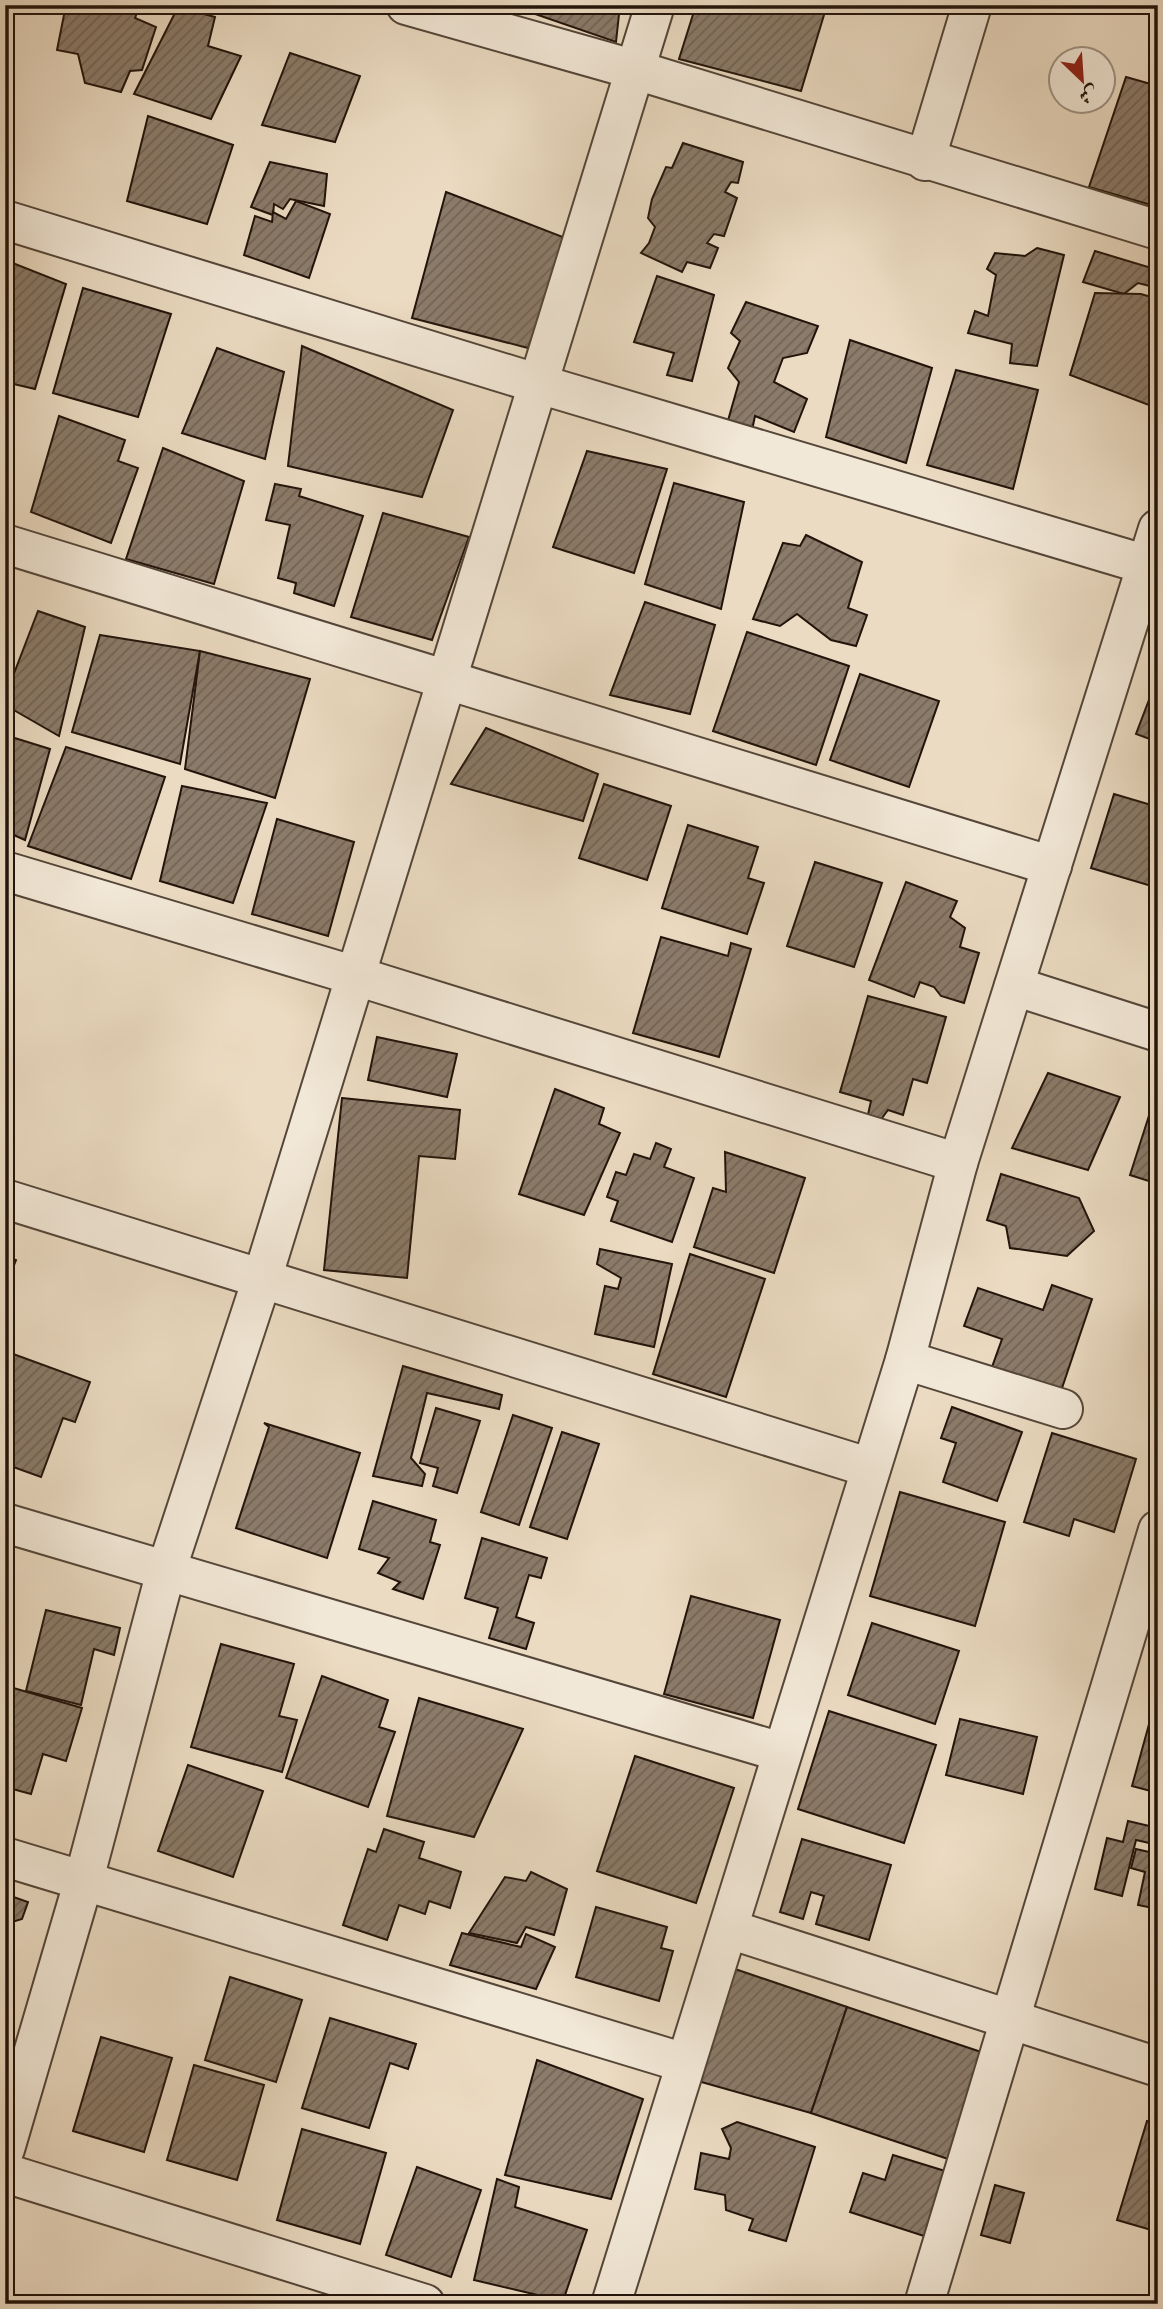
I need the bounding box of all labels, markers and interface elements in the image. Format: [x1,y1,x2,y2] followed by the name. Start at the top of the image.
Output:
[1048,46,1118,116] north arrow
[1075,80,1102,109] text: ش

